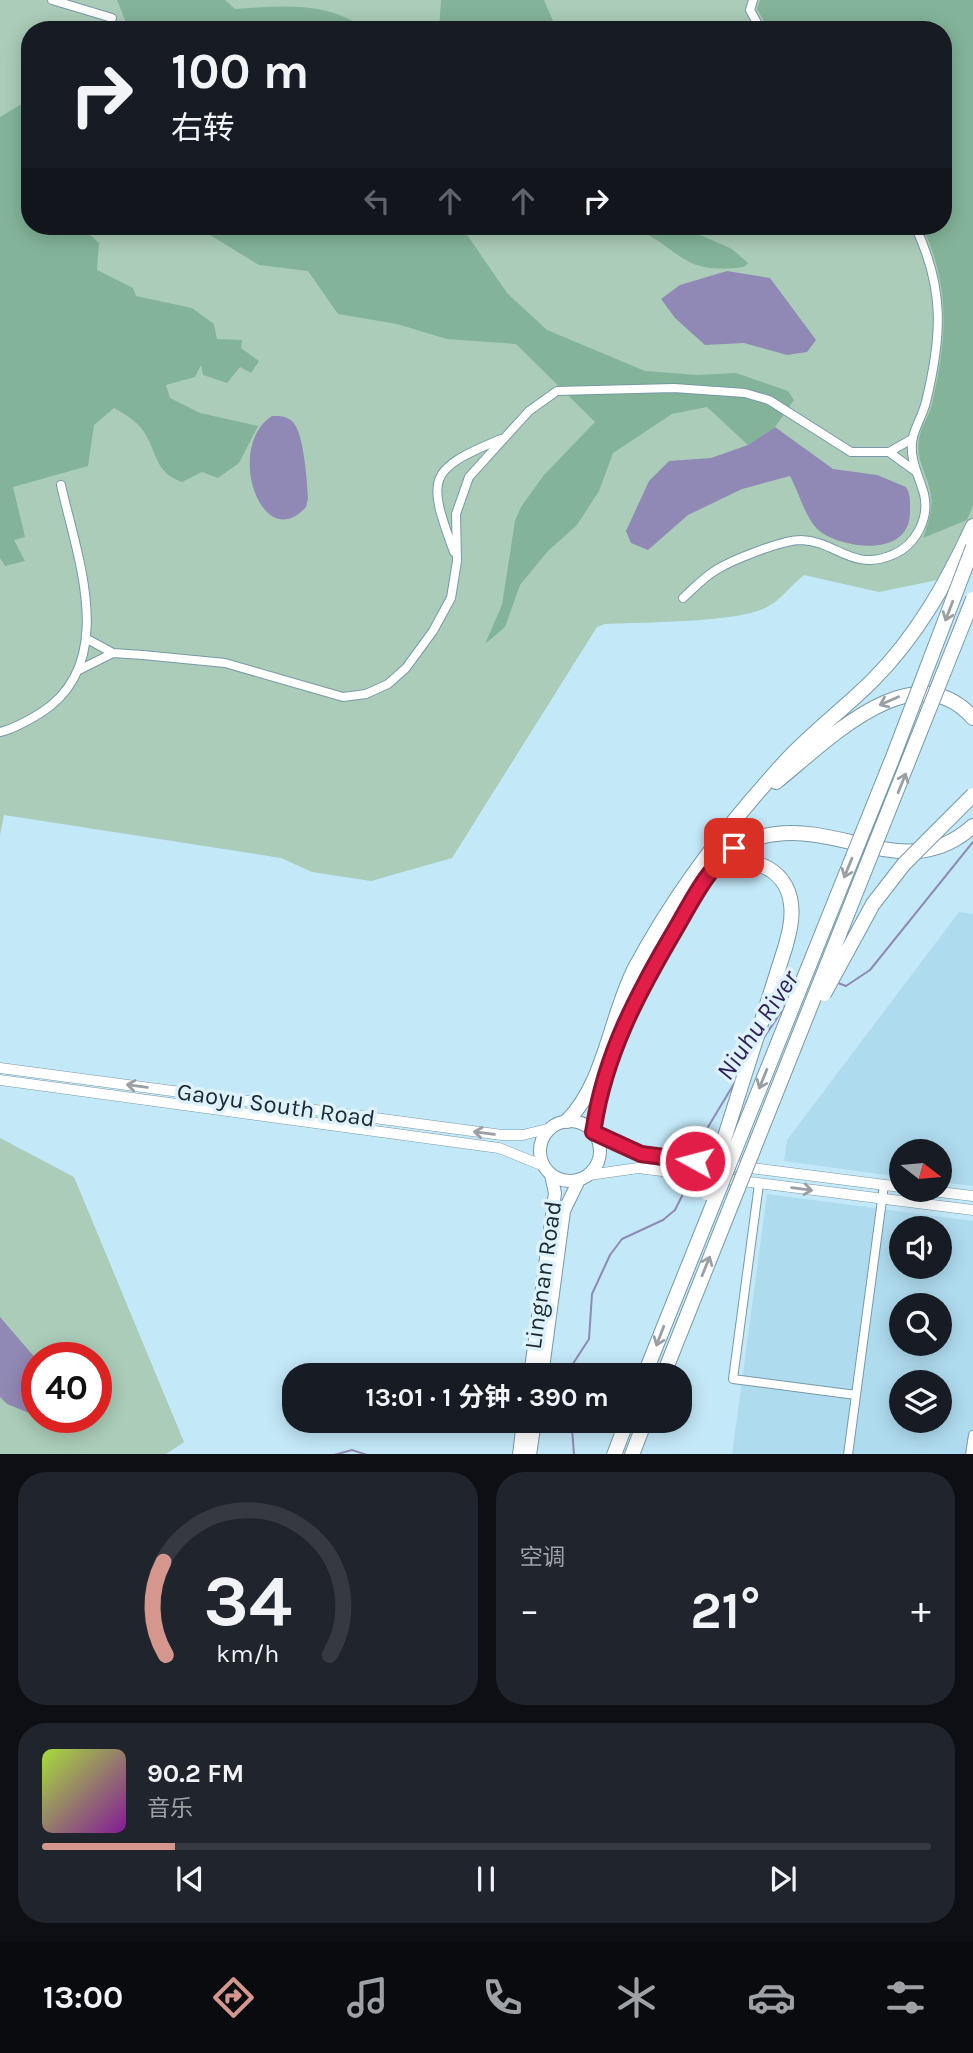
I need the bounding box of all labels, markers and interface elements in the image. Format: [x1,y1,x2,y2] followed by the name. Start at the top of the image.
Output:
[171,43,309,100] text: 100 m
[56,49,147,140] icon: right
[171,110,235,147] text: 右转
[358,182,396,220] icon: left
[431,182,469,220] icon: ahead
[504,182,542,220] icon: ahead
[577,182,615,220] icon: right
[941,599,954,621] one-way arrow
[879,695,900,708] one-way arrow
[896,773,909,795] one-way arrow
[704,818,764,878] pin
[715,829,753,867] icon: arrive
[840,857,853,879] one-way arrow
[710,964,806,1086] water label: Niuhu River
[755,1068,768,1090] one-way arrow
[175,1077,377,1133] street label: Gaoyu South Road
[126,1080,149,1093] one-way arrow
[658,1124,732,1198] position arrow
[473,1126,496,1139] one-way arrow
[889,1139,952,1202] north arrow
[889,1139,952,1433] map controls
[791,1182,813,1195] one-way arrow
[519,1199,567,1351] street label: Lingnan Road
[889,1216,952,1279] button: sound
[700,1256,713,1278] one-way arrow
[889,1293,952,1356] button: search
[652,1324,665,1346] one-way arrow
[21,1342,112,1433] speed limit sign: 40
[889,1370,952,1433] button: layers
[365,1382,609,1413] text: 13:01 · 1 分钟 · 390 m
[520,1544,566,1571] text: 空调
[203,1558,292,1643] text: 34
[690,1580,760,1641] text: 21°
[520,1588,539,1633] text: −
[911,1588,931,1633] text: +
[216,1638,279,1667] text: km/h
[147,1758,244,1789] text: 90.2 FM
[147,1795,193,1822] text: 音乐
[171,1860,209,1898] icon: previous
[467,1860,505,1898] icon: pause
[764,1860,802,1898] icon: next
[209,1973,258,2022] icon: directions
[343,1973,392,2022] icon: music
[478,1973,527,2022] icon: phone
[612,1973,661,2022] icon: climate
[747,1973,796,2022] icon: car
[881,1973,930,2022] icon: filters
[43,1979,123,2016] text: 13:00

